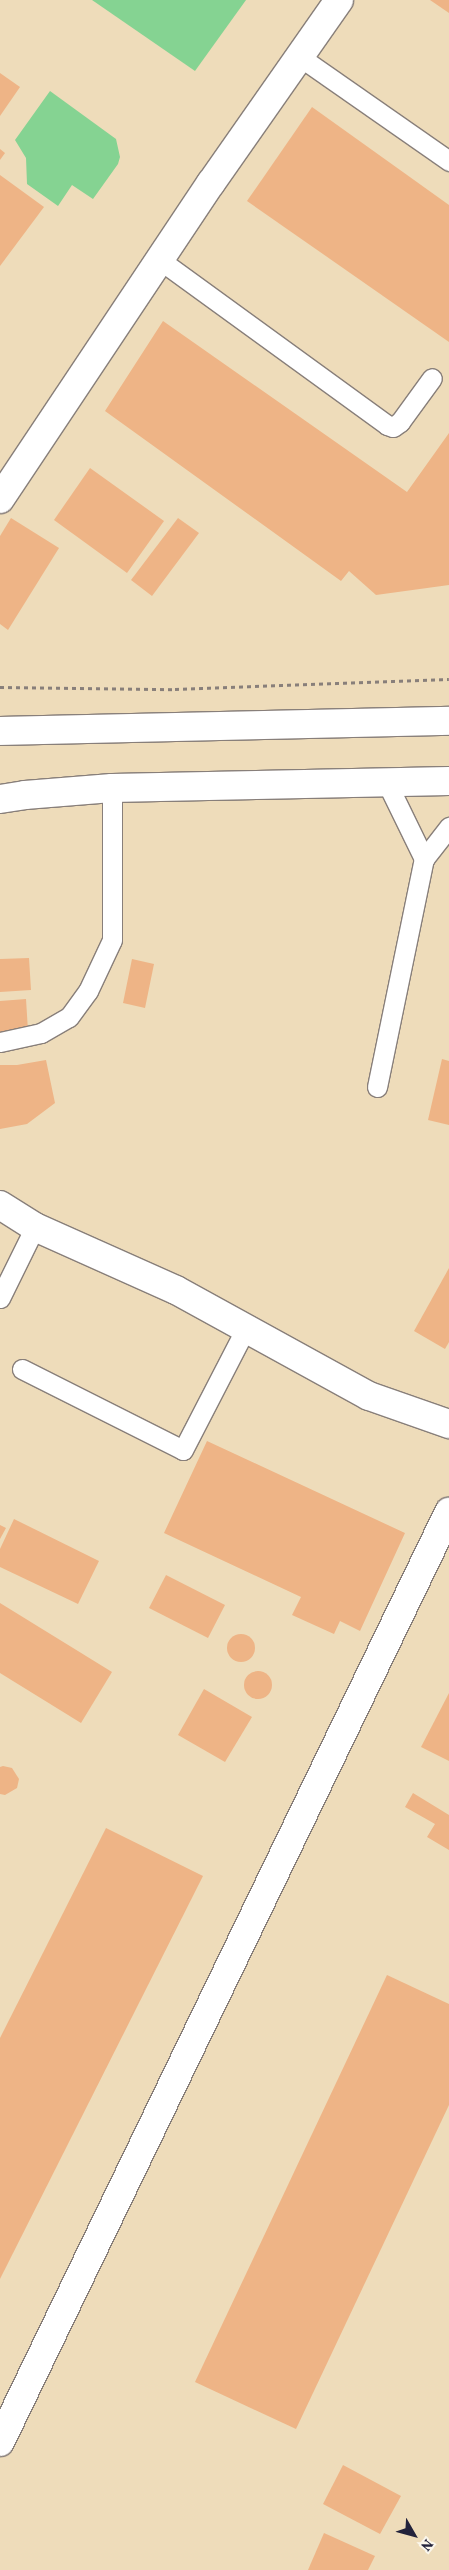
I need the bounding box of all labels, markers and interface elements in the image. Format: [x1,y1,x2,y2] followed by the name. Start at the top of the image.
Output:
[389,2510,439,2560] north arrow
[416,2535,437,2554] text: N

